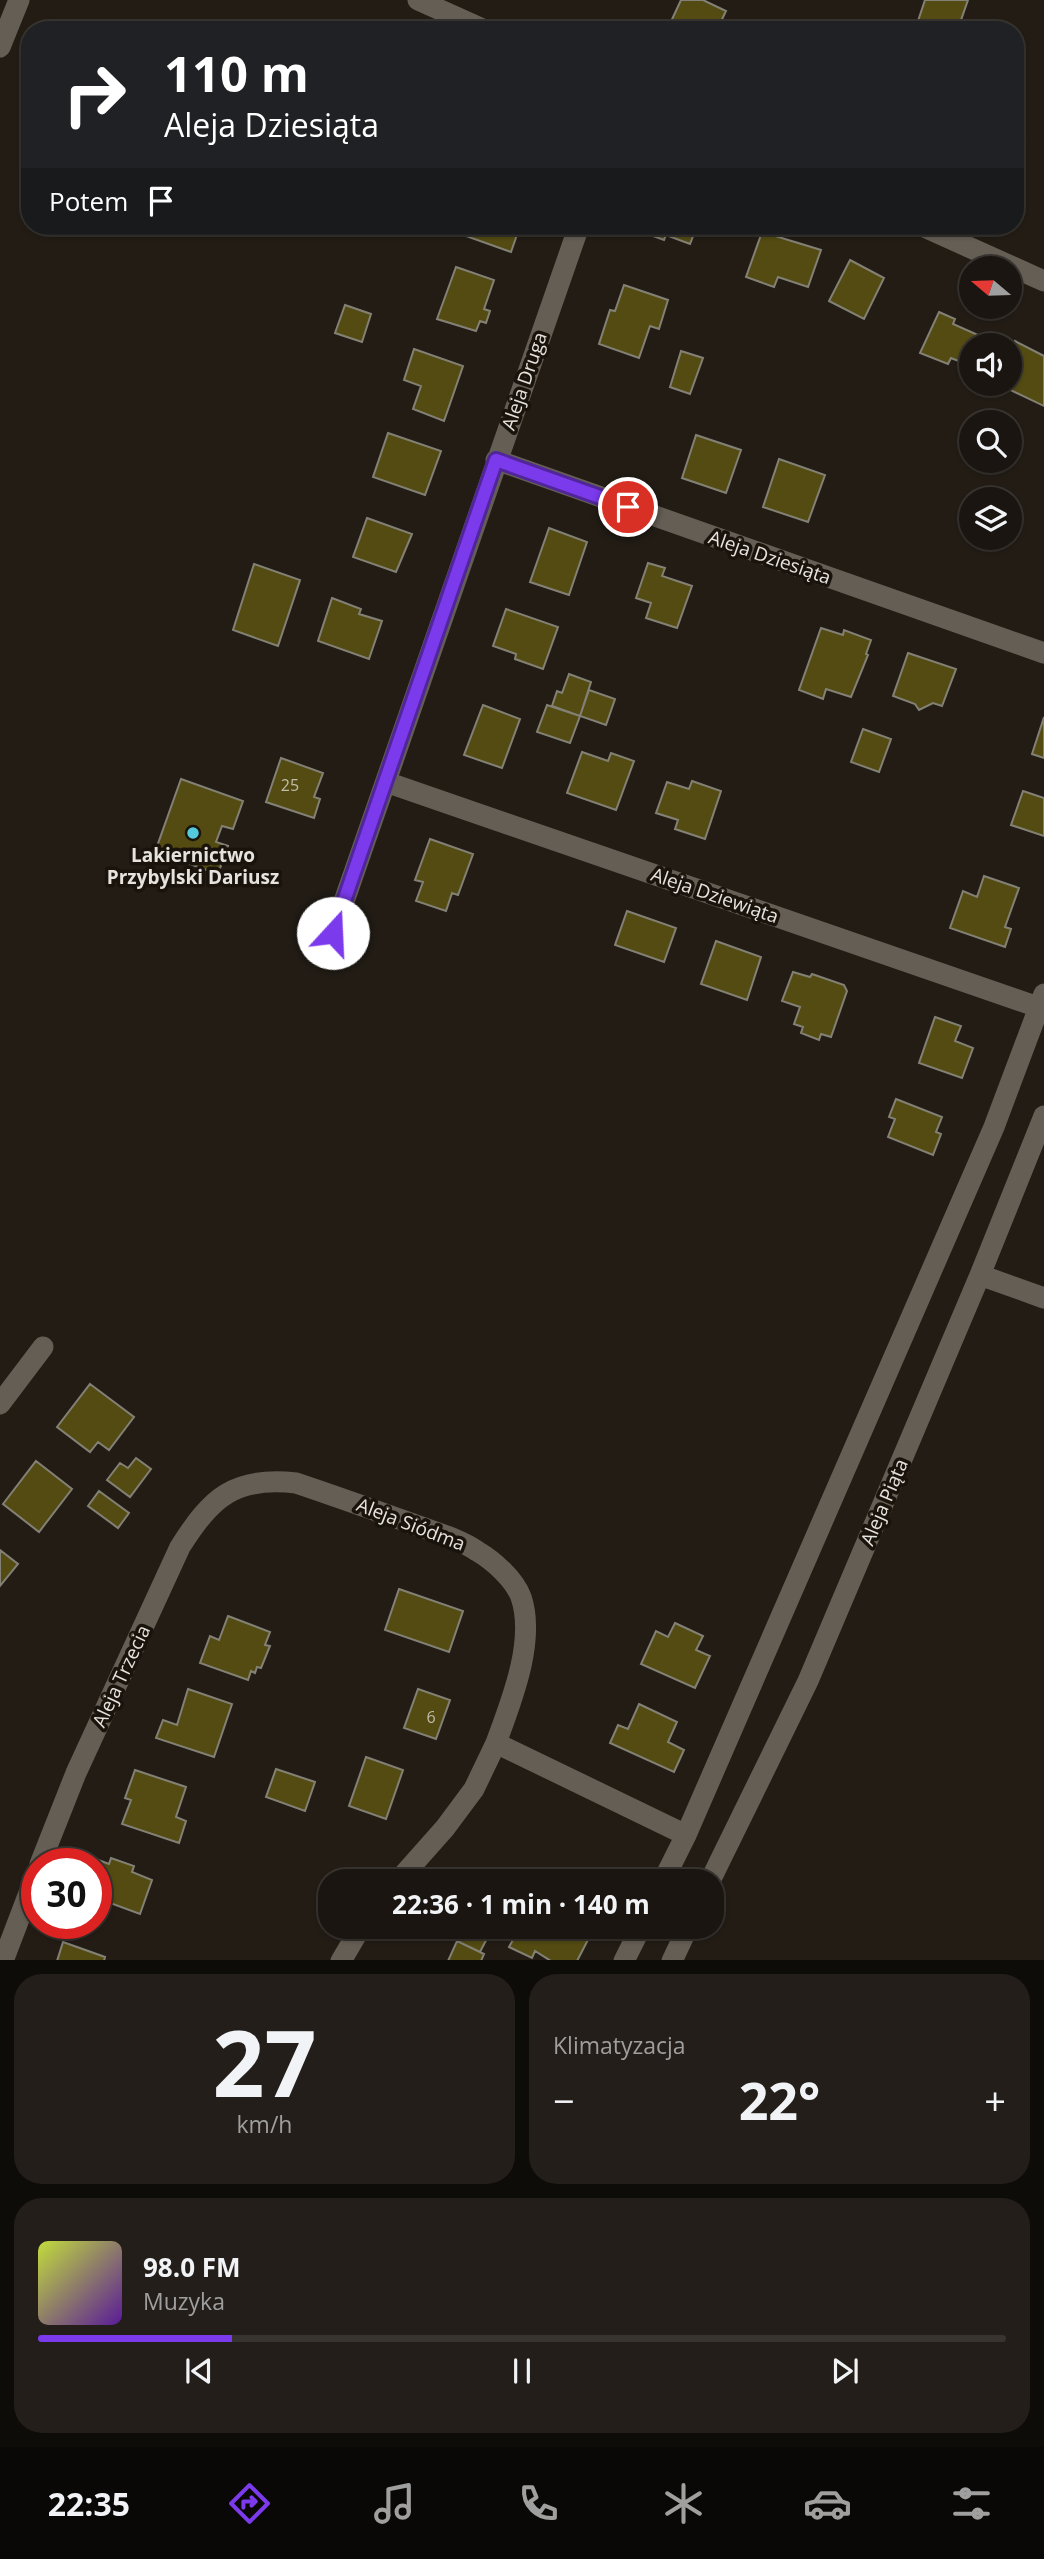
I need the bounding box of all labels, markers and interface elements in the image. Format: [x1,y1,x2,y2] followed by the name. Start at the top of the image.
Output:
[164,40,309,106] text: 110 m
[49,49,140,140] icon: right
[164,103,379,146] text: Aleja Dziesiąta
[142,182,180,220] icon: arrive
[49,183,128,219] text: Potem
[959,256,1022,318] north arrow
[959,256,1022,550] map controls
[495,329,553,433] street label: Aleja Druga
[959,333,1022,396] button: sound
[959,410,1022,473] button: search
[598,477,658,537] pin
[959,487,1022,550] button: layers
[609,488,647,526] icon: arrive
[705,524,835,590] street label: Aleja Dziesiąta
[281,774,299,796] house number: 25
[185,825,201,841] marker: Lakiernictwo Przybylski Dariusz
[107,842,279,890] place label: Lakiernictwo Przybylski Dariusz
[648,861,782,929] street label: Aleja Dziewiąta
[296,896,370,970] position arrow
[854,1455,914,1549] street label: Aleja Piąta
[353,1491,469,1557] street label: Aleja Siódma
[86,1621,156,1731] street label: Aleja Trzecia
[426,1706,436,1728] house number: 6
[21,1848,112,1939] speed limit sign: 30
[392,1886,650,1922] text: 22:36 · 1 min · 140 m
[212,2000,317,2124] text: 27
[553,2029,686,2061] text: Klimatyzacja
[739,2064,820,2135] text: 22°
[553,2074,575,2126] text: −
[984,2074,1006,2126] text: +
[237,2108,292,2140] text: km/h
[143,2249,241,2285] text: 98.0 FM
[143,2285,225,2317] text: Muzyka
[180,2352,218,2390] icon: previous
[503,2352,541,2390] icon: pause
[826,2352,864,2390] icon: next
[225,2479,274,2528] icon: directions
[370,2479,419,2528] icon: music
[514,2479,563,2528] icon: phone
[659,2479,708,2528] icon: climate
[803,2479,852,2528] icon: car
[947,2479,996,2528] icon: filters
[48,2482,130,2525] text: 22:35

